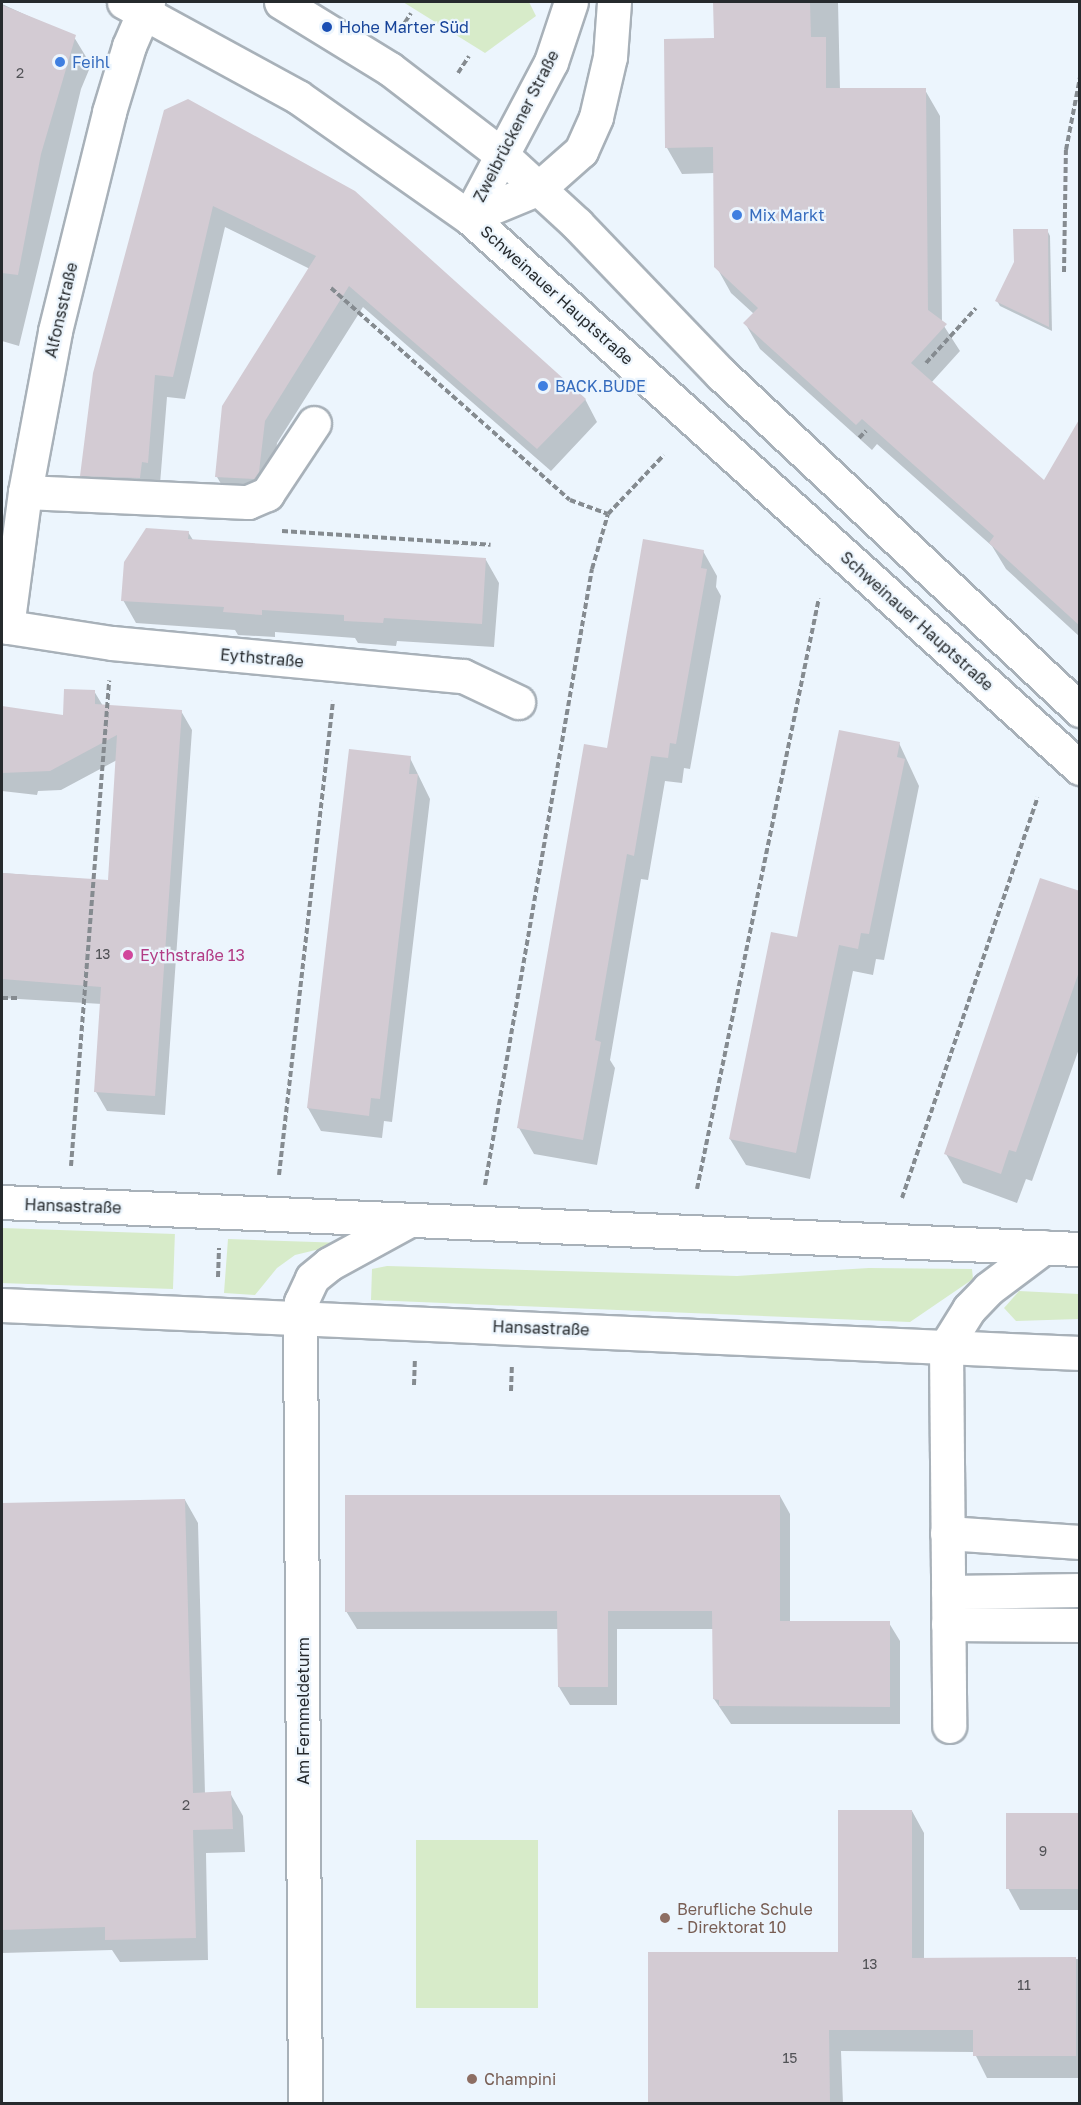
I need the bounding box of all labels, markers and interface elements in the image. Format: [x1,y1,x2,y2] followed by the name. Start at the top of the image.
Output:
[339,17,469,37] place label: Hohe Marter Süd
[320,20,334,34] marker: Hohe Marter Süd
[469,47,563,205] street label: Zweibrückener Straße
[72,52,110,72] place label: Feihl
[53,55,67,69] marker: Feihl
[16,65,24,81] house number: 2
[749,205,825,225] place label: Mix Markt
[730,208,744,222] marker: Mix Markt
[477,221,637,369] street label: Schweinauer Hauptstraße
[41,260,81,360] street label: Alfonsstraße
[555,376,646,396] place label: BACK.BUDE
[536,379,550,393] marker: BACK.BUDE
[837,547,997,695] street label: Schweinauer Hauptstraße
[219,645,305,671] street label: Eythstraße
[140,945,245,965] place label: Eythstraße 13
[96,946,110,962] house number: 13
[121,948,135,962] marker: Eythstraße 13
[24,1195,122,1217] street label: Hansastraße
[492,1317,590,1339] street label: Hansastraße
[293,1637,313,1785] street label: Am Fernmeldeturm
[182,1797,190,1813] house number: 2
[1039,1843,1047,1859] house number: 9
[677,1899,813,1937] place label: Berufliche Schule - Direktorat 10
[658,1911,672,1925] marker: Berufliche Schule - Direktorat 10
[863,1956,877,1972] house number: 13
[1017,1977,1031,1993] house number: 11
[783,2050,797,2066] house number: 15
[484,2069,556,2089] place label: Champini
[465,2072,479,2086] marker: Champini

